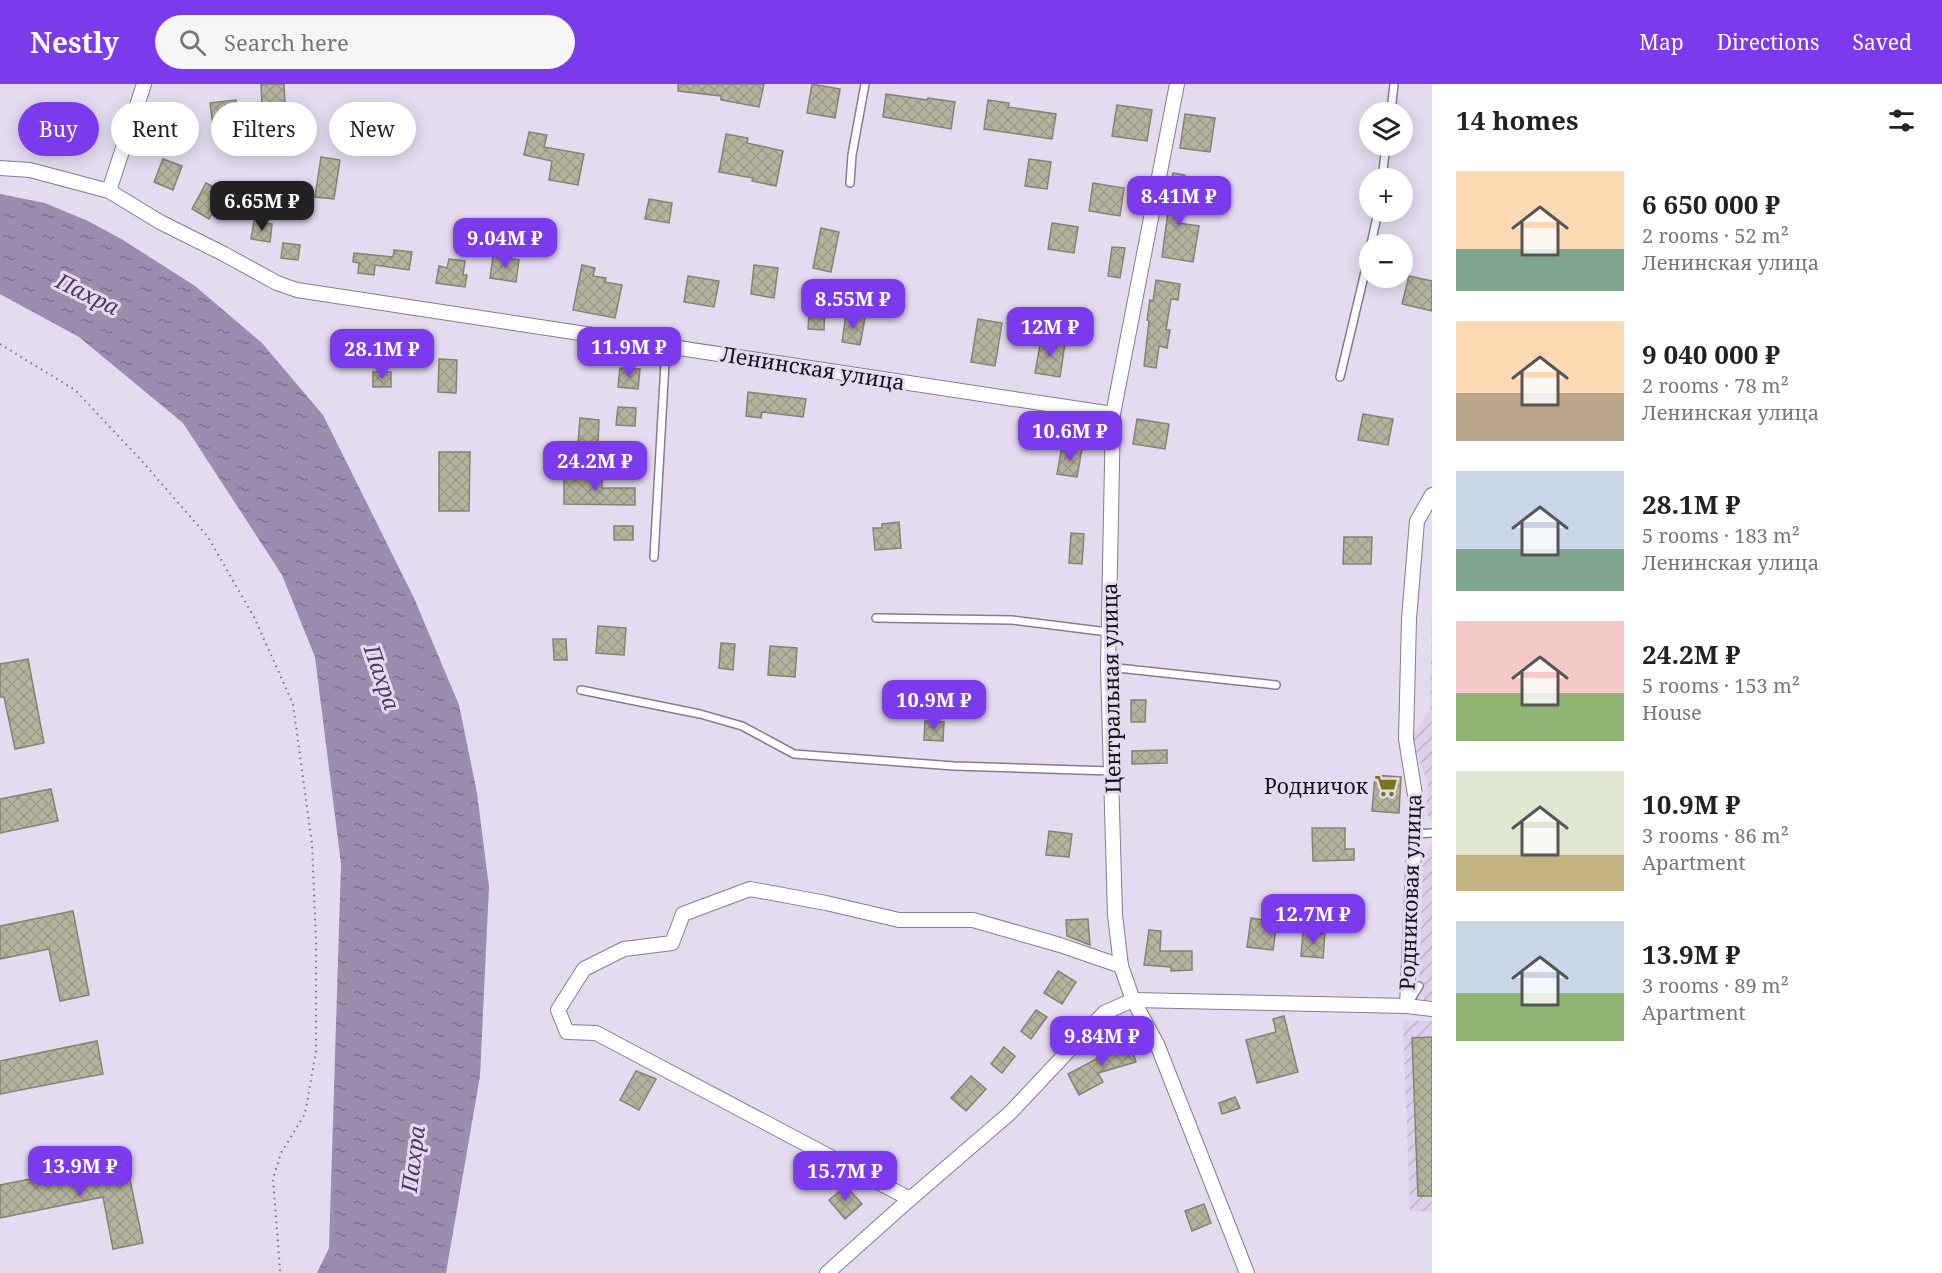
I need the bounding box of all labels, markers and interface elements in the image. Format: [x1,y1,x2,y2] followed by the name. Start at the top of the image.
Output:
[155,15,575,69] search box
[30,23,119,61] text: Nestly
[176,26,209,59] icon: search
[224,27,349,57] text: Search here
[1639,28,1684,56] text: Map
[1717,28,1819,56] text: Directions
[1852,28,1912,56] text: Saved
[18,102,99,156] chip: Buy
[111,102,199,156] chip: Rent
[211,102,317,156] chip: Filters
[329,102,416,156] chip: New
[1359,102,1413,288] map controls
[1359,102,1413,156] button: layers
[1456,102,1578,138] text: 14 homes
[1885,104,1918,137] icon: filters
[1359,168,1413,222] button: +
[1124,176,1234,227] pin: 8.41M ₽
[207,181,317,232] pin: 6.65M ₽
[1141,182,1217,209] text: 8.41M ₽
[1642,186,1780,222] text: 6 650 000 ₽
[224,187,300,214] text: 6.65M ₽
[1504,195,1576,267] icon: home
[450,218,560,269] pin: 9.04M ₽
[1642,222,1789,249] text: 2 rooms · 52 m²
[467,224,543,251] text: 9.04M ₽
[1359,234,1413,288] button: −
[1642,249,1819,276] text: Ленинская улица
[50,264,125,321] water label: Пахра
[798,279,908,330] pin: 8.55M ₽
[815,285,891,312] text: 8.55M ₽
[1008,307,1092,358] pin: 12M ₽
[1021,313,1079,340] text: 12M ₽
[574,327,684,378] pin: 11.9M ₽
[327,329,437,380] pin: 28.1M ₽
[591,333,667,360] text: 11.9M ₽
[344,335,420,362] text: 28.1M ₽
[1642,336,1780,372] text: 9 040 000 ₽
[719,340,907,396] street label: Ленинская улица
[1504,345,1576,417] icon: home
[1642,372,1789,399] text: 2 rooms · 78 m²
[1642,399,1819,426] text: Ленинская улица
[1015,411,1125,462] pin: 10.6M ₽
[1032,417,1108,444] text: 10.6M ₽
[540,441,650,492] pin: 24.2M ₽
[557,447,633,474] text: 24.2M ₽
[1642,486,1741,522] text: 28.1M ₽
[1504,495,1576,567] icon: home
[1642,522,1800,549] text: 5 rooms · 183 m²
[1642,549,1819,576] text: Ленинская улица
[1095,582,1127,794] street label: Центральная улица
[1642,636,1741,672] text: 24.2M ₽
[358,640,408,714] water label: Пахра
[1504,645,1576,717] icon: home
[1642,672,1800,699] text: 5 rooms · 153 m²
[879,680,989,731] pin: 10.9M ₽
[896,686,972,713] text: 10.9M ₽
[1642,699,1702,726] text: House
[1264,772,1369,800] place label: Родничок
[1373,773,1399,799] supermarket icon: Родничок
[1642,786,1741,822] text: 10.9M ₽
[1393,793,1427,991] street label: Родниковая улица
[1504,795,1576,867] icon: home
[1642,822,1789,849] text: 3 rooms · 86 m²
[1642,849,1746,876] text: Apartment
[1258,894,1368,945] pin: 12.7M ₽
[1275,900,1351,927] text: 12.7M ₽
[1642,936,1741,972] text: 13.9M ₽
[1504,945,1576,1017] icon: home
[1642,972,1789,999] text: 3 rooms · 89 m²
[1642,999,1746,1026] text: Apartment
[1047,1016,1157,1067] pin: 9.84M ₽
[1064,1022,1140,1049] text: 9.84M ₽
[393,1123,431,1195] water label: Пахра
[25,1146,135,1197] pin: 13.9M ₽
[790,1151,900,1202] pin: 15.7M ₽
[42,1152,118,1179] text: 13.9M ₽
[807,1157,883,1184] text: 15.7M ₽

